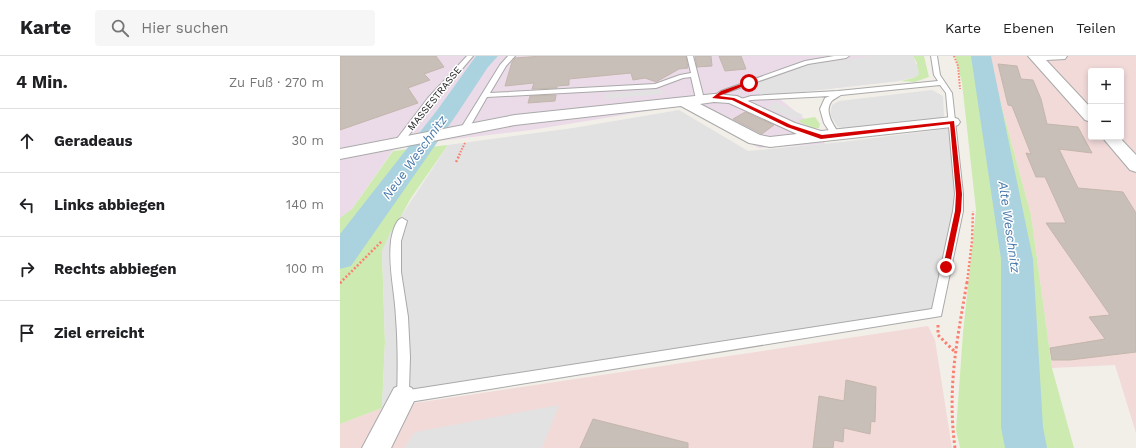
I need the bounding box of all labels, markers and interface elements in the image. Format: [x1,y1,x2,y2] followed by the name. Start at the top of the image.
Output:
[95,10,375,46] search box
[20,16,71,39] text: Karte
[109,17,131,39] icon: search
[141,19,229,37] text: Hier suchen
[945,20,981,36] text: Karte
[1003,20,1054,36] text: Ebenen
[1076,20,1116,36] text: Teilen
[405,64,463,132] street label: MASSESTRASSE
[1088,68,1124,140] map controls
[1088,68,1124,104] button: +
[16,72,68,92] text: 4 Min.
[740,74,758,92] route start
[229,75,324,90] text: Zu Fuß · 270 m
[1088,104,1124,140] button: −
[379,112,450,202] water label: Neue Weschnitz
[16,130,38,152] icon: ahead
[54,132,133,150] text: Geradeaus
[292,133,324,148] text: 30 m
[996,179,1023,274] water label: Alte Weschnitz
[16,194,38,216] icon: left
[54,196,165,214] text: Links abbiegen
[286,197,324,212] text: 140 m
[16,258,38,280] icon: right
[937,258,955,276] route end
[54,260,176,278] text: Rechts abbiegen
[286,261,324,276] text: 100 m
[16,322,38,344] icon: arrive
[54,324,144,342] text: Ziel erreicht

